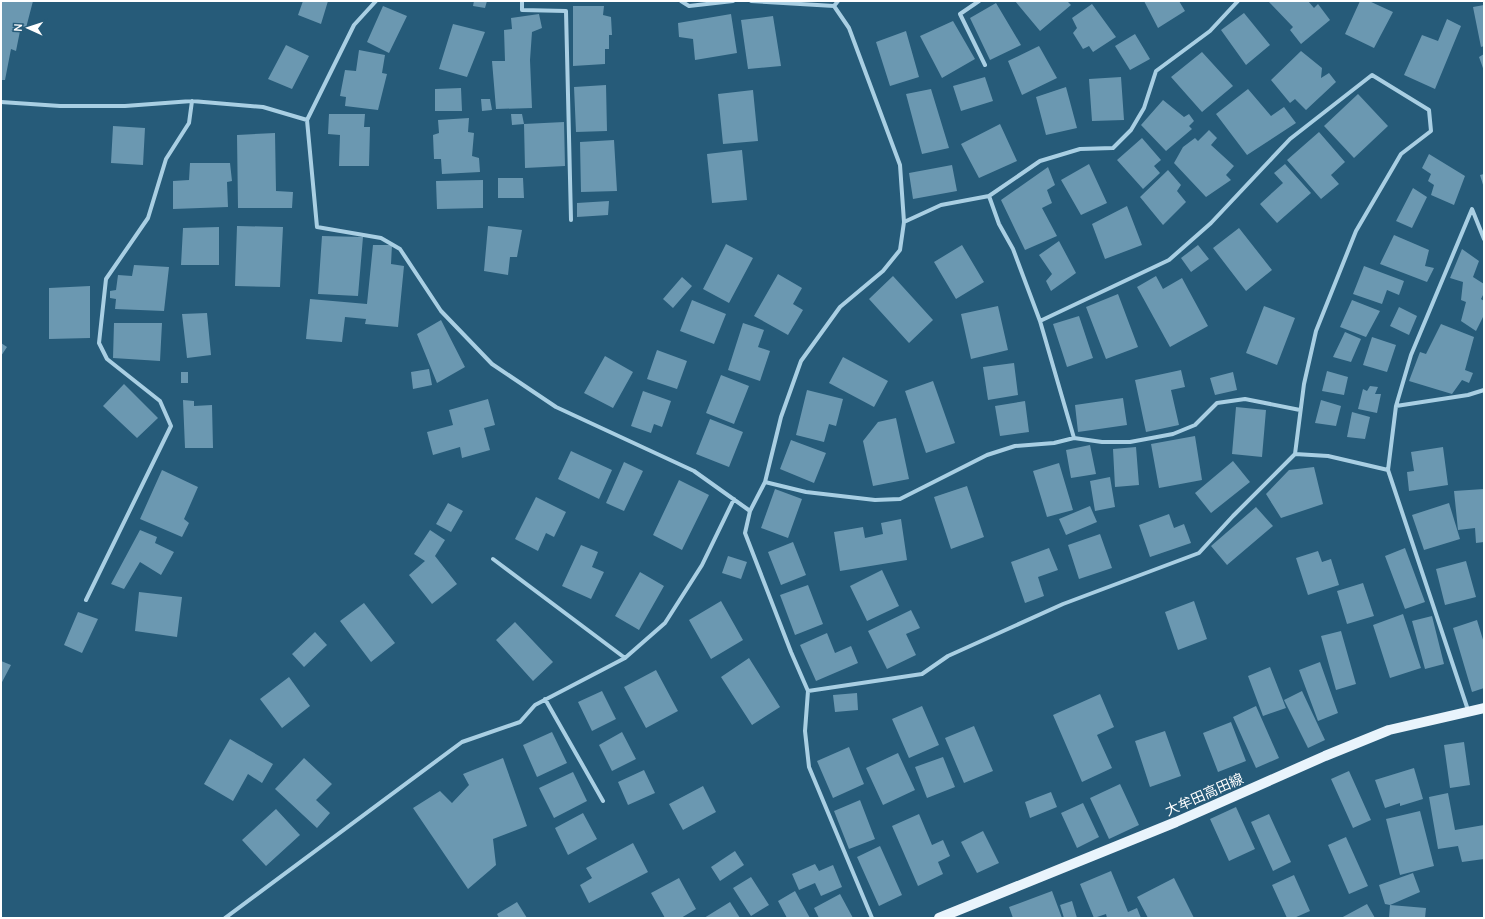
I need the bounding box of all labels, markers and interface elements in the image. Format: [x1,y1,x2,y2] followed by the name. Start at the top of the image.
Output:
[8,8,48,48] north arrow
[10,23,25,32] text: N
[1162,768,1246,820] street label: 大牟田高田線

